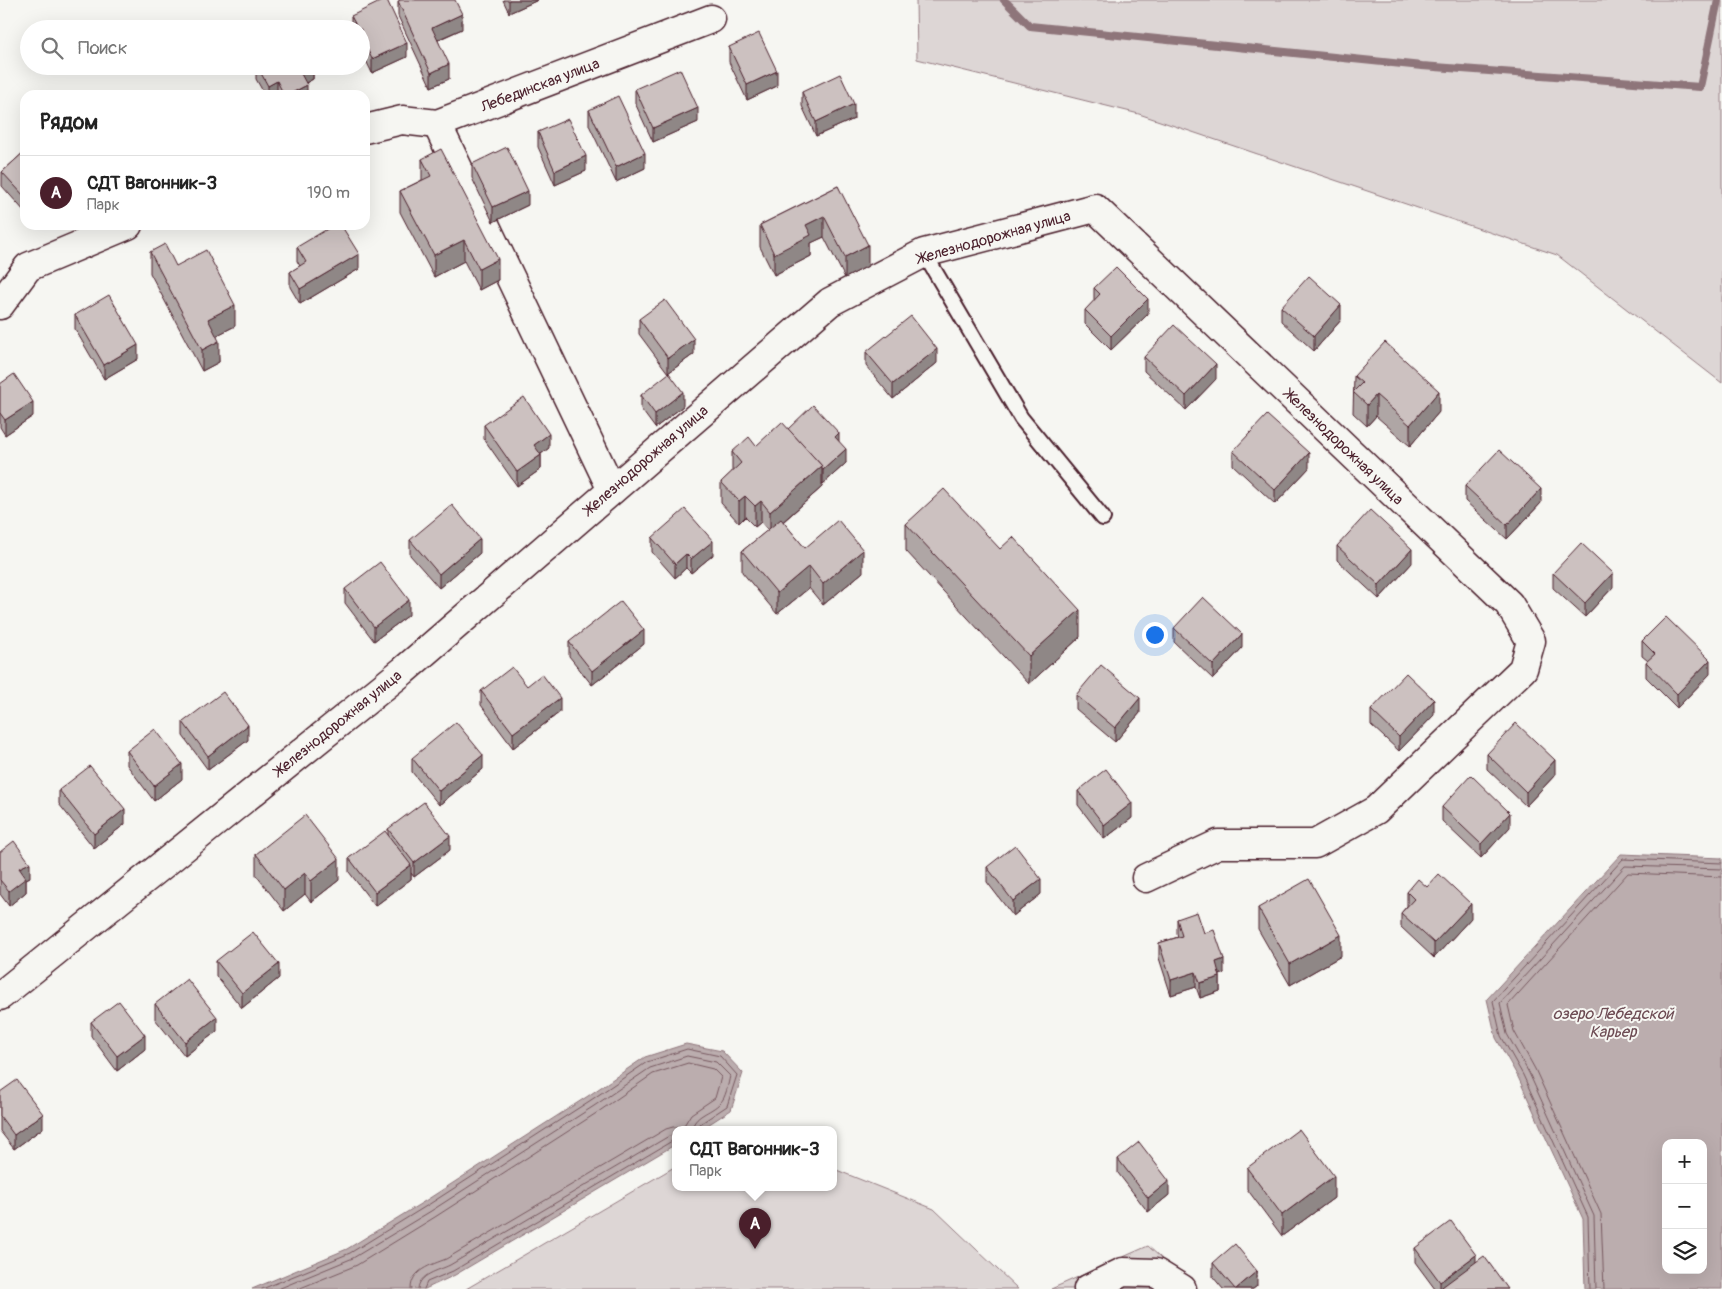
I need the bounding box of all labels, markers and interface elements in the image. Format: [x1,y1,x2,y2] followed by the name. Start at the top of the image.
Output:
[20,20,370,75] search box
[38,34,66,62] icon: search
[78,36,128,60] text: Поиск
[477,54,602,117] street label: Лебединская улица
[40,109,98,136] text: Рядом
[87,171,217,195] text: СДТ Вагонник-3
[51,183,61,203] text: A
[307,183,350,203] text: 190 m
[87,195,120,215] text: Парк
[913,207,1073,269] street label: Железнодорожная улица
[1279,384,1407,509] street label: Железнодорожная улица
[579,401,712,521] street label: Железнодорожная улица
[1142,622,1168,648] your location
[269,666,406,782] street label: Железнодорожная улица
[1553,1004,1675,1042] water label: озеро Лебедской Карьер
[672,1126,837,1191] popup
[690,1137,819,1161] text: СДТ Вагонник-3
[1662,1139,1707,1274] map controls
[1662,1139,1707,1184] button: +
[690,1161,722,1181] text: Парк
[1662,1184,1707,1229] button: −
[739,1208,771,1249] pin: A
[1662,1229,1707,1274] button: layers

